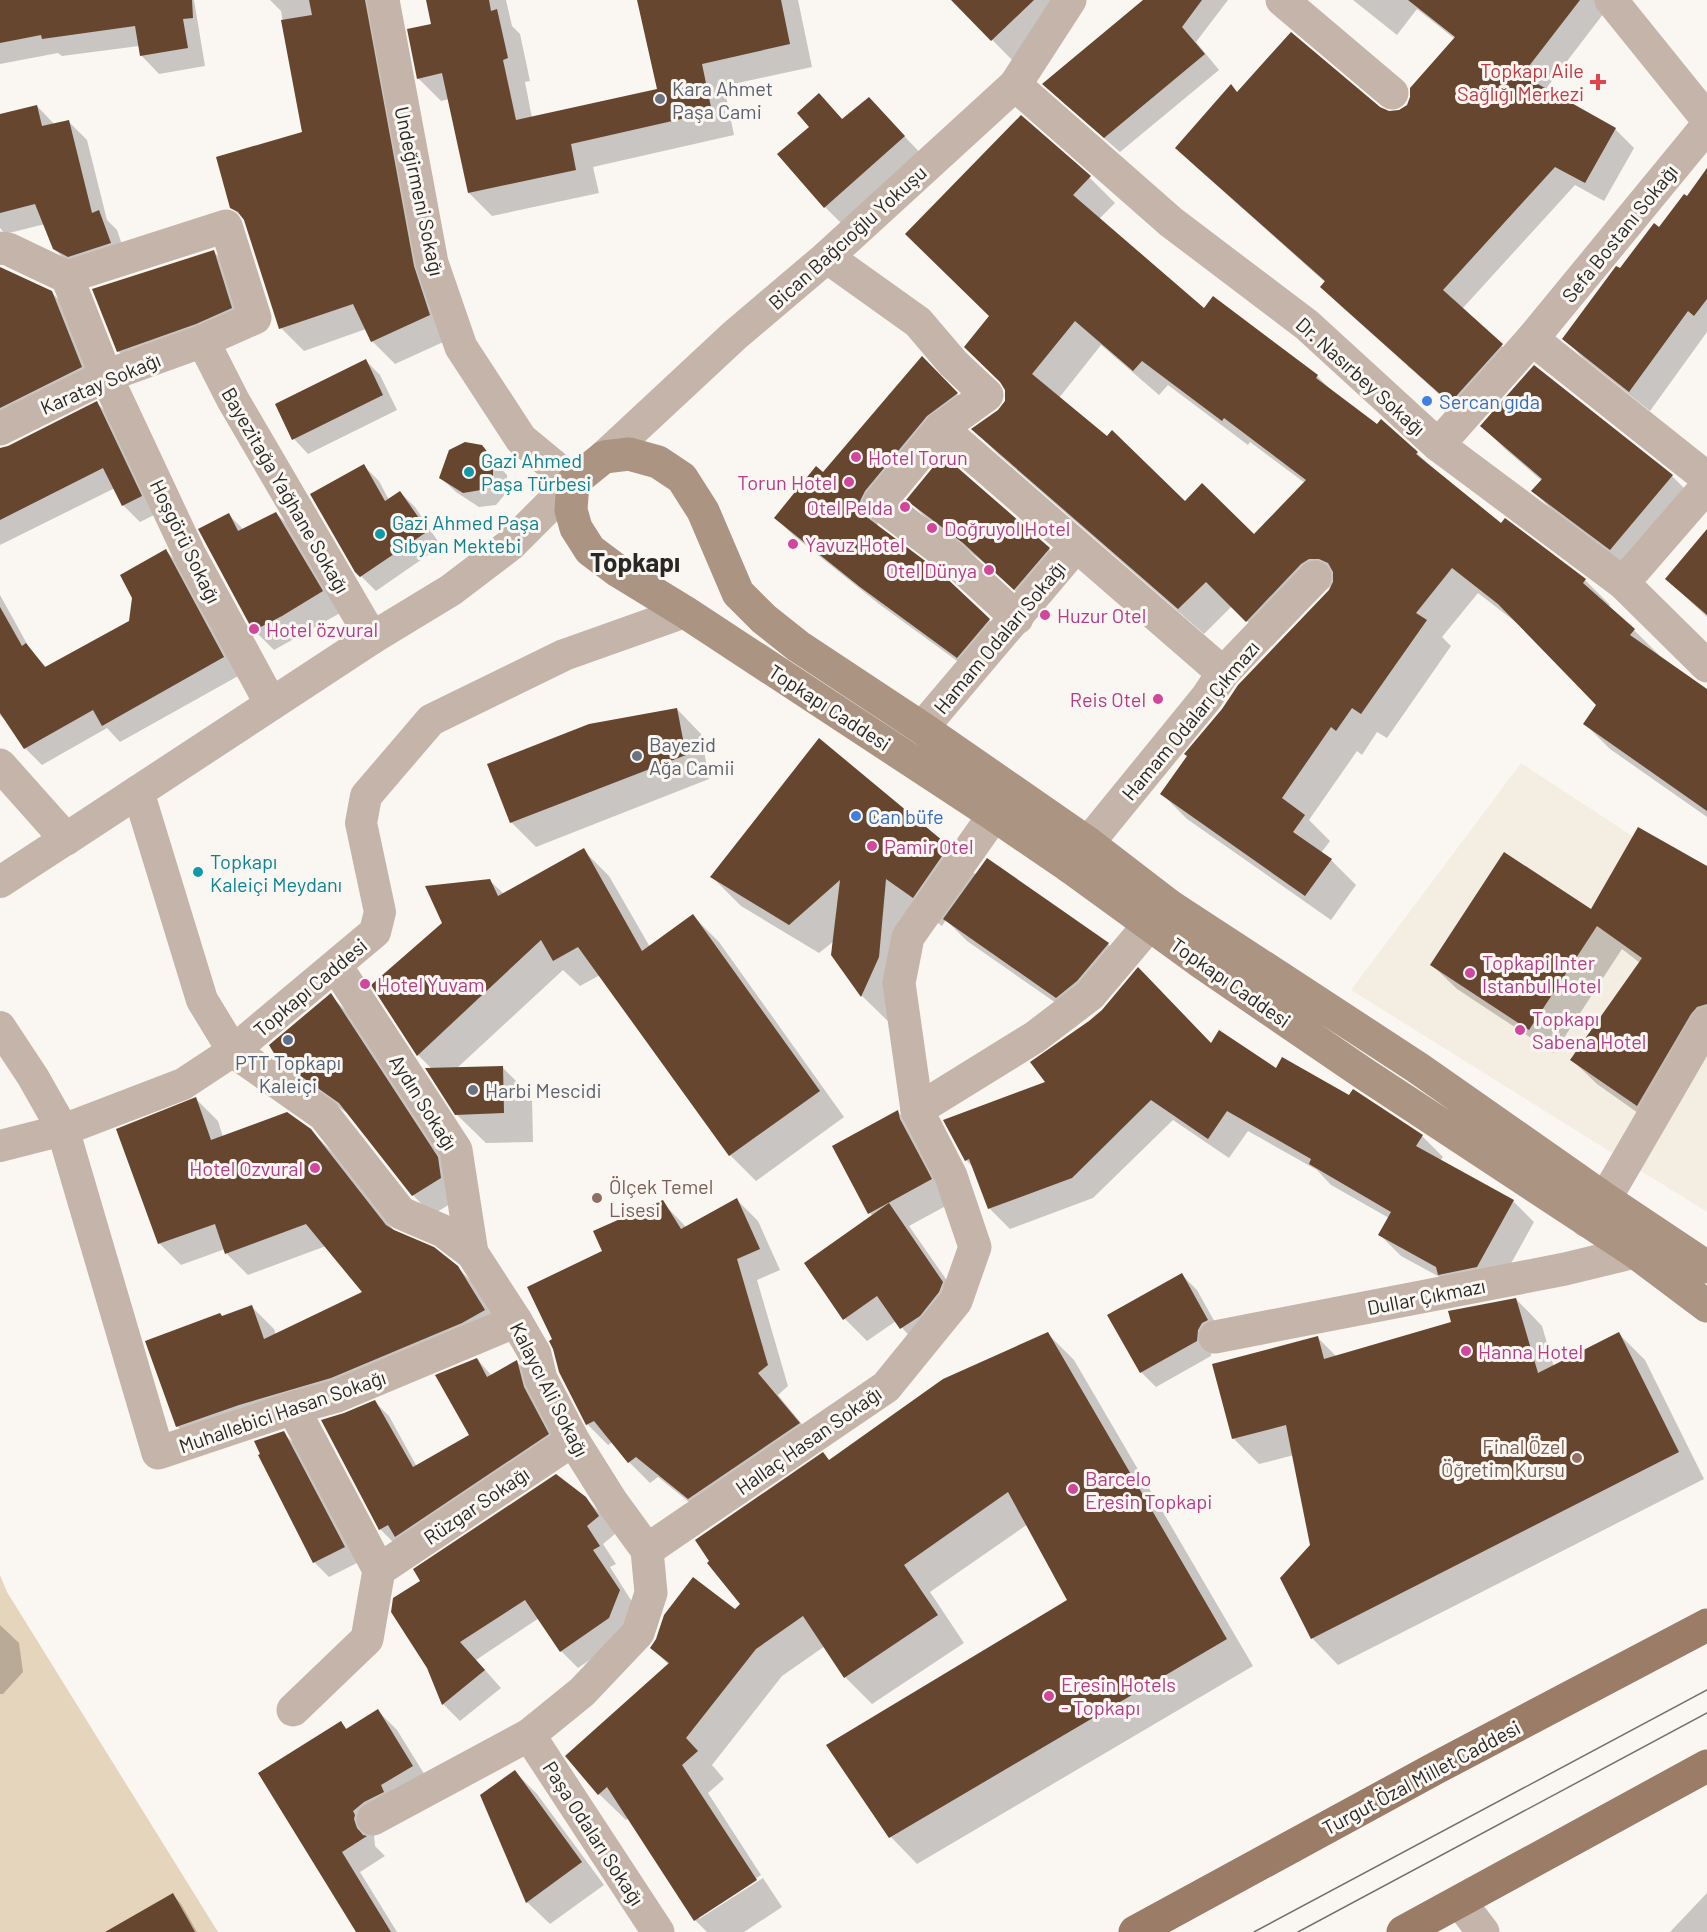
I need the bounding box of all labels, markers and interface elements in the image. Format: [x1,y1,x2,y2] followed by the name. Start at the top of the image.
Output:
[1457,58,1584,105] place label: Topkapı Aile Sağlığı Merkezi
[1589,73,1607,91] marker: Topkapı Aile Sağlığı Merkezi
[672,76,773,123] place label: Kara Ahmet Paşa Cami
[653,92,667,106] marker: Kara Ahmet Paşa Cami
[390,104,450,278] street label: Undeğirmeni Sokağı
[1556,159,1682,307] street label: Sefa Bostanı Sokağı
[763,160,931,314] street label: Bican Bağcıoğlu Yokuşu
[1292,312,1430,440] street label: Dr. Nasırbey Sokağı
[36,347,164,419] street label: Karatay Sokağı
[217,383,355,597] street label: Bayezitağa Yağhane Sokağı
[1439,389,1540,413] place label: Sercan gıda
[1420,394,1434,408] marker: Sercan gıda
[868,445,968,469] place label: Hotel Torun
[481,448,591,495] place label: Gazi Ahmed Paşa Türbesi
[849,450,863,464] marker: Hotel Torun
[462,465,476,479] marker: Gazi Ahmed Paşa Türbesi
[737,470,837,494] place label: Torun Hotel
[146,475,226,607] street label: Hoşgörü Sokağı
[842,475,856,489] marker: Torun Hotel
[806,495,893,519] place label: Otel Pelda
[898,500,912,514] marker: Otel Pelda
[392,510,539,557] place label: Gazi Ahmed Paşa Sıbyan Mektebi
[944,516,1070,540] place label: Doğruyol Hotel
[925,521,939,535] marker: Doğruyol Hotel
[373,527,387,541] marker: Gazi Ahmed Paşa Sıbyan Mektebi
[805,532,905,556] place label: Yavuz Hotel
[786,537,800,551] marker: Yavuz Hotel
[590,546,680,577] district label: Topkapı
[928,556,1070,718] street label: Hamam Odaları Sokağı
[886,558,977,582] place label: Otel Dünya
[982,563,996,577] marker: Otel Dünya
[1057,603,1146,627] place label: Huzur Otel
[1038,608,1052,622] marker: Huzur Otel
[266,617,378,641] place label: Hotel özvural
[247,622,261,636] marker: Hotel özvural
[1116,635,1264,805] street label: Hamam Odaları Çıkmazı
[765,659,895,755] street label: Topkapı Caddesi
[1070,687,1146,711] place label: Reis Otel
[1151,692,1165,706] marker: Reis Otel
[649,732,735,779] place label: Bayezid Ağa Camii
[630,749,644,763] marker: Bayezid Ağa Camii
[868,804,944,828] place label: Can büfe
[849,809,863,823] marker: Can büfe
[884,834,974,858] place label: Pamir Otel
[865,839,879,853] marker: Pamir Otel
[210,849,342,896] place label: Topkapı Kaleiçi Meydanı
[191,865,205,879] marker: Topkapı Kaleiçi Meydanı
[1167,932,1295,1032] street label: Topkapı Caddesi
[248,933,372,1041] street label: Topkapı Caddesi
[1482,950,1601,997] place label: Topkapi Inter Istanbul Hotel
[1463,966,1477,980] marker: Topkapi Inter Istanbul Hotel
[377,972,485,996] place label: Hotel Yuvam
[358,977,372,991] marker: Hotel Yuvam
[1532,1006,1646,1053] place label: Topkapı Sabena Hotel
[1513,1023,1527,1037] marker: Topkapı Sabena Hotel
[281,1033,295,1047] marker: PTT Topkapı Kaleiçi
[235,1050,341,1097] place label: PTT Topkapı Kaleiçi
[385,1050,463,1154] street label: Aydın Sokağı
[485,1078,602,1102] place label: Harbi Mescidi
[466,1083,480,1097] marker: Harbi Mescidi
[189,1156,303,1180] place label: Hotel Ozvural
[308,1161,322,1175] marker: Hotel Ozvural
[609,1174,713,1221] place label: Ölçek Temel Lisesi
[590,1191,604,1205] marker: Ölçek Temel Lisesi
[1365,1273,1487,1319] street label: Dullar Çıkmazı
[506,1318,594,1460] street label: Kalaycı Ali Sokağı
[1478,1339,1583,1363] place label: Hanna Hotel
[1459,1344,1473,1358] marker: Hanna Hotel
[176,1364,388,1458] street label: Muhallebici Hasan Sokağı
[730,1381,886,1499] street label: Hallaç Hasan Sokağı
[1441,1434,1565,1481] place label: Final Özel Öğretim Kursu
[1570,1451,1584,1465] marker: Final Özel Öğretim Kursu
[419,1461,533,1549] street label: Rüzgar Sokağı
[1085,1466,1212,1513] place label: Barcelo Eresin Topkapi
[1066,1482,1080,1496] marker: Barcelo Eresin Topkapi
[1061,1672,1176,1719] place label: Eresin Hotels - Topkapı
[1042,1689,1056,1703] marker: Eresin Hotels - Topkapı
[1318,1715,1524,1839] street label: Turgut Özal Millet Caddesi
[538,1756,650,1910] street label: Paşa Odaları Sokağı

